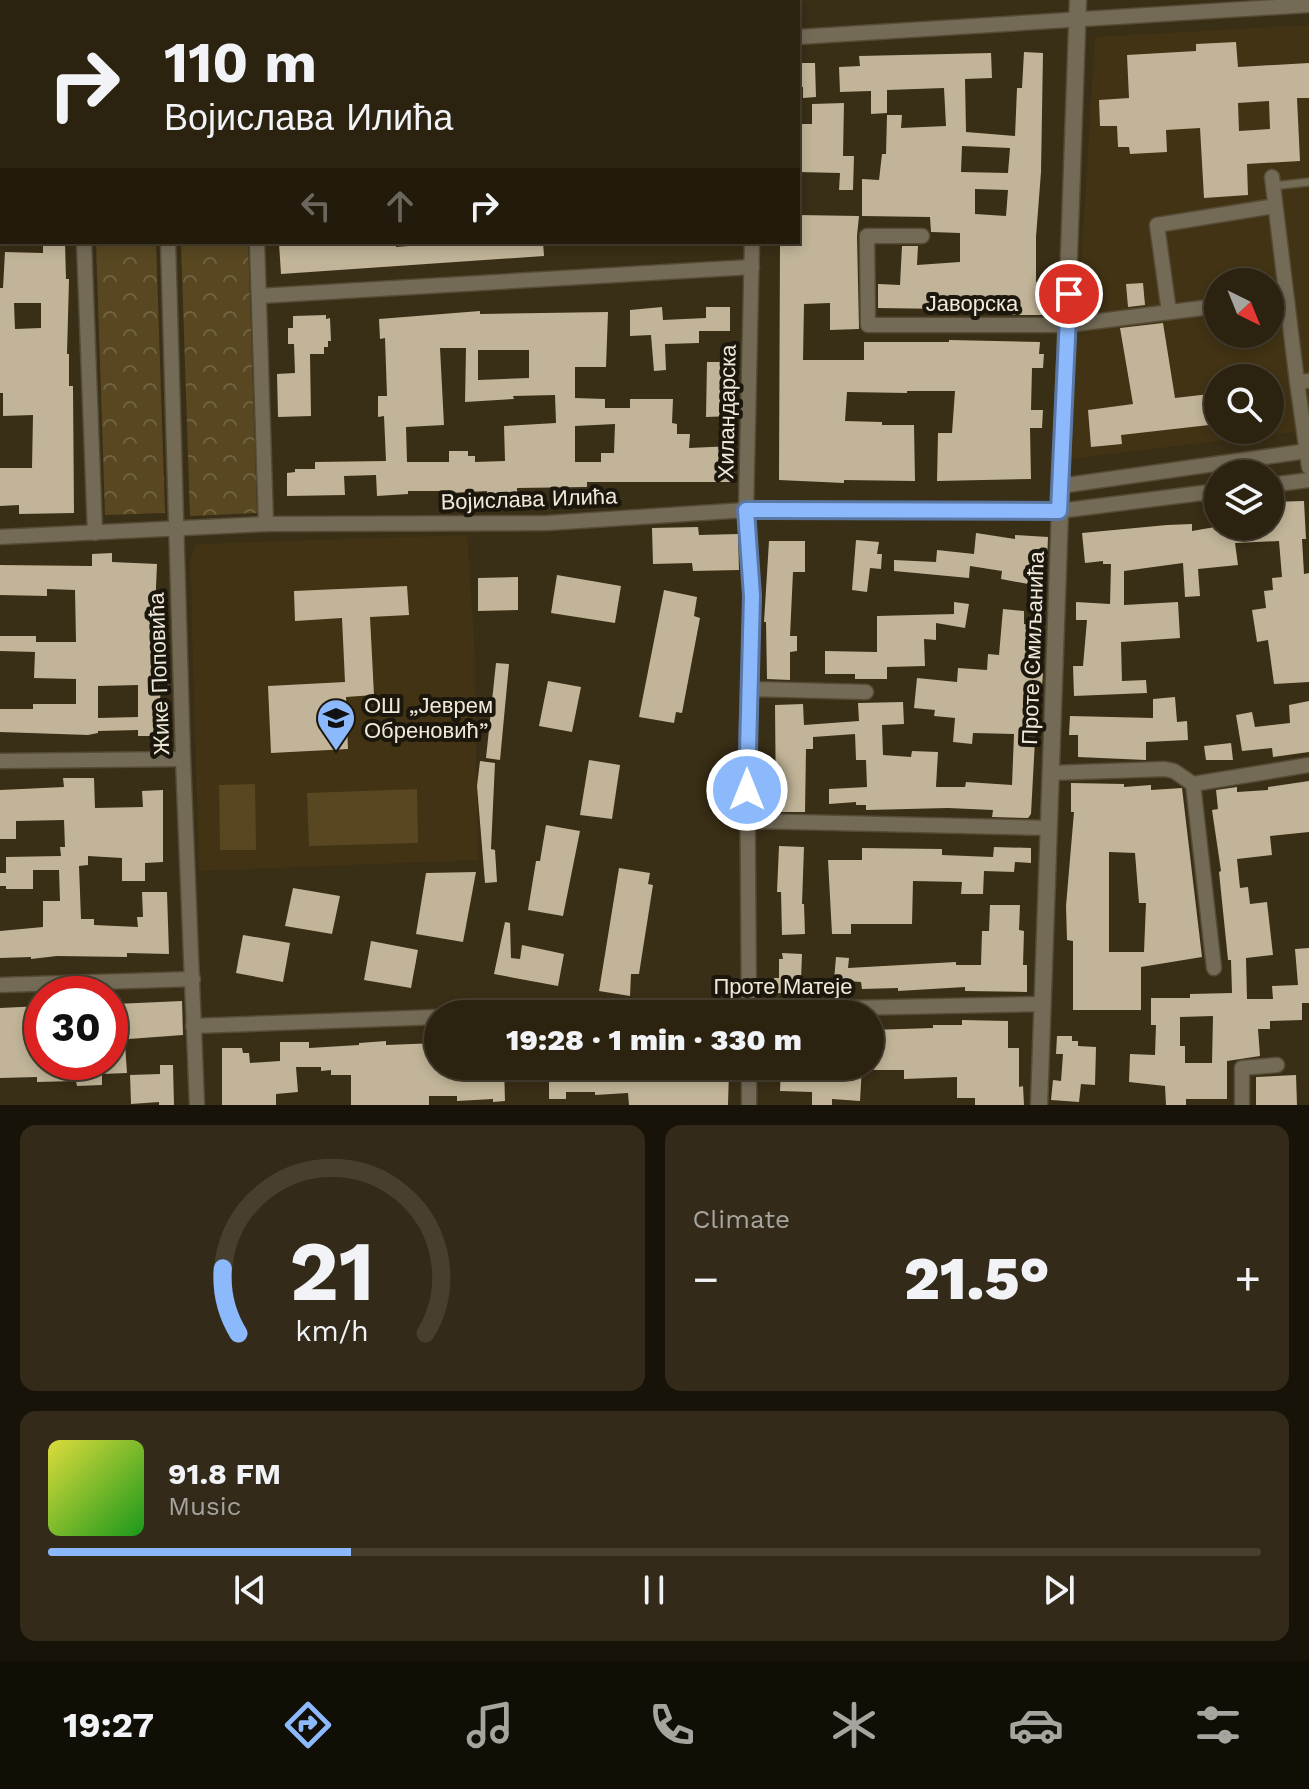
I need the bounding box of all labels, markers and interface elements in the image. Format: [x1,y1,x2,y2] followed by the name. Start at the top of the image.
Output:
[164,30,317,96] text: 110 m
[32,32,136,136] icon: right
[164,97,453,139] text: Војислава Илића
[294,184,338,228] icon: left
[378,184,422,228] icon: ahead
[462,184,506,228] icon: right
[1035,260,1103,328] pin
[1204,268,1284,348] north arrow
[1204,268,1284,540] map controls
[1047,272,1091,316] icon: arrive
[926,291,1019,316] street label: Јаворска
[713,344,741,480] street label: Хиландарска
[1204,364,1284,444] button: search
[1204,460,1284,540] button: layers
[440,483,619,515] street label: Војислава Илића
[1017,550,1049,745] street label: Проте Смиљанића
[144,591,174,756] street label: Жике Поповића
[364,693,493,743] place label: ОШ „Јеврем Обреновић”
[315,697,357,752] school or university icon: ОШ „Јеврем Обреновић”
[705,748,789,832] position arrow
[714,974,852,999] street label: Проте Матеје
[24,976,128,1080] speed limit sign: 30
[506,1022,802,1057] text: 19:28 · 1 min · 330 m
[693,1204,790,1234] text: Climate
[290,1223,375,1320] text: 21
[904,1243,1050,1314] text: 21.5°
[693,1253,719,1305] text: −
[1234,1253,1261,1305] text: +
[295,1314,369,1348] text: km/h
[168,1456,281,1491] text: 91.8 FM
[168,1491,241,1521] text: Music
[228,1568,272,1612] icon: previous
[632,1568,676,1612] icon: pause
[1037,1568,1081,1612] icon: next
[280,1697,336,1753] icon: directions
[462,1697,518,1753] icon: music
[644,1697,700,1753] icon: phone
[826,1697,882,1753] icon: climate
[1008,1697,1064,1753] icon: car
[1190,1697,1246,1753] icon: filters
[63,1704,154,1746] text: 19:27

